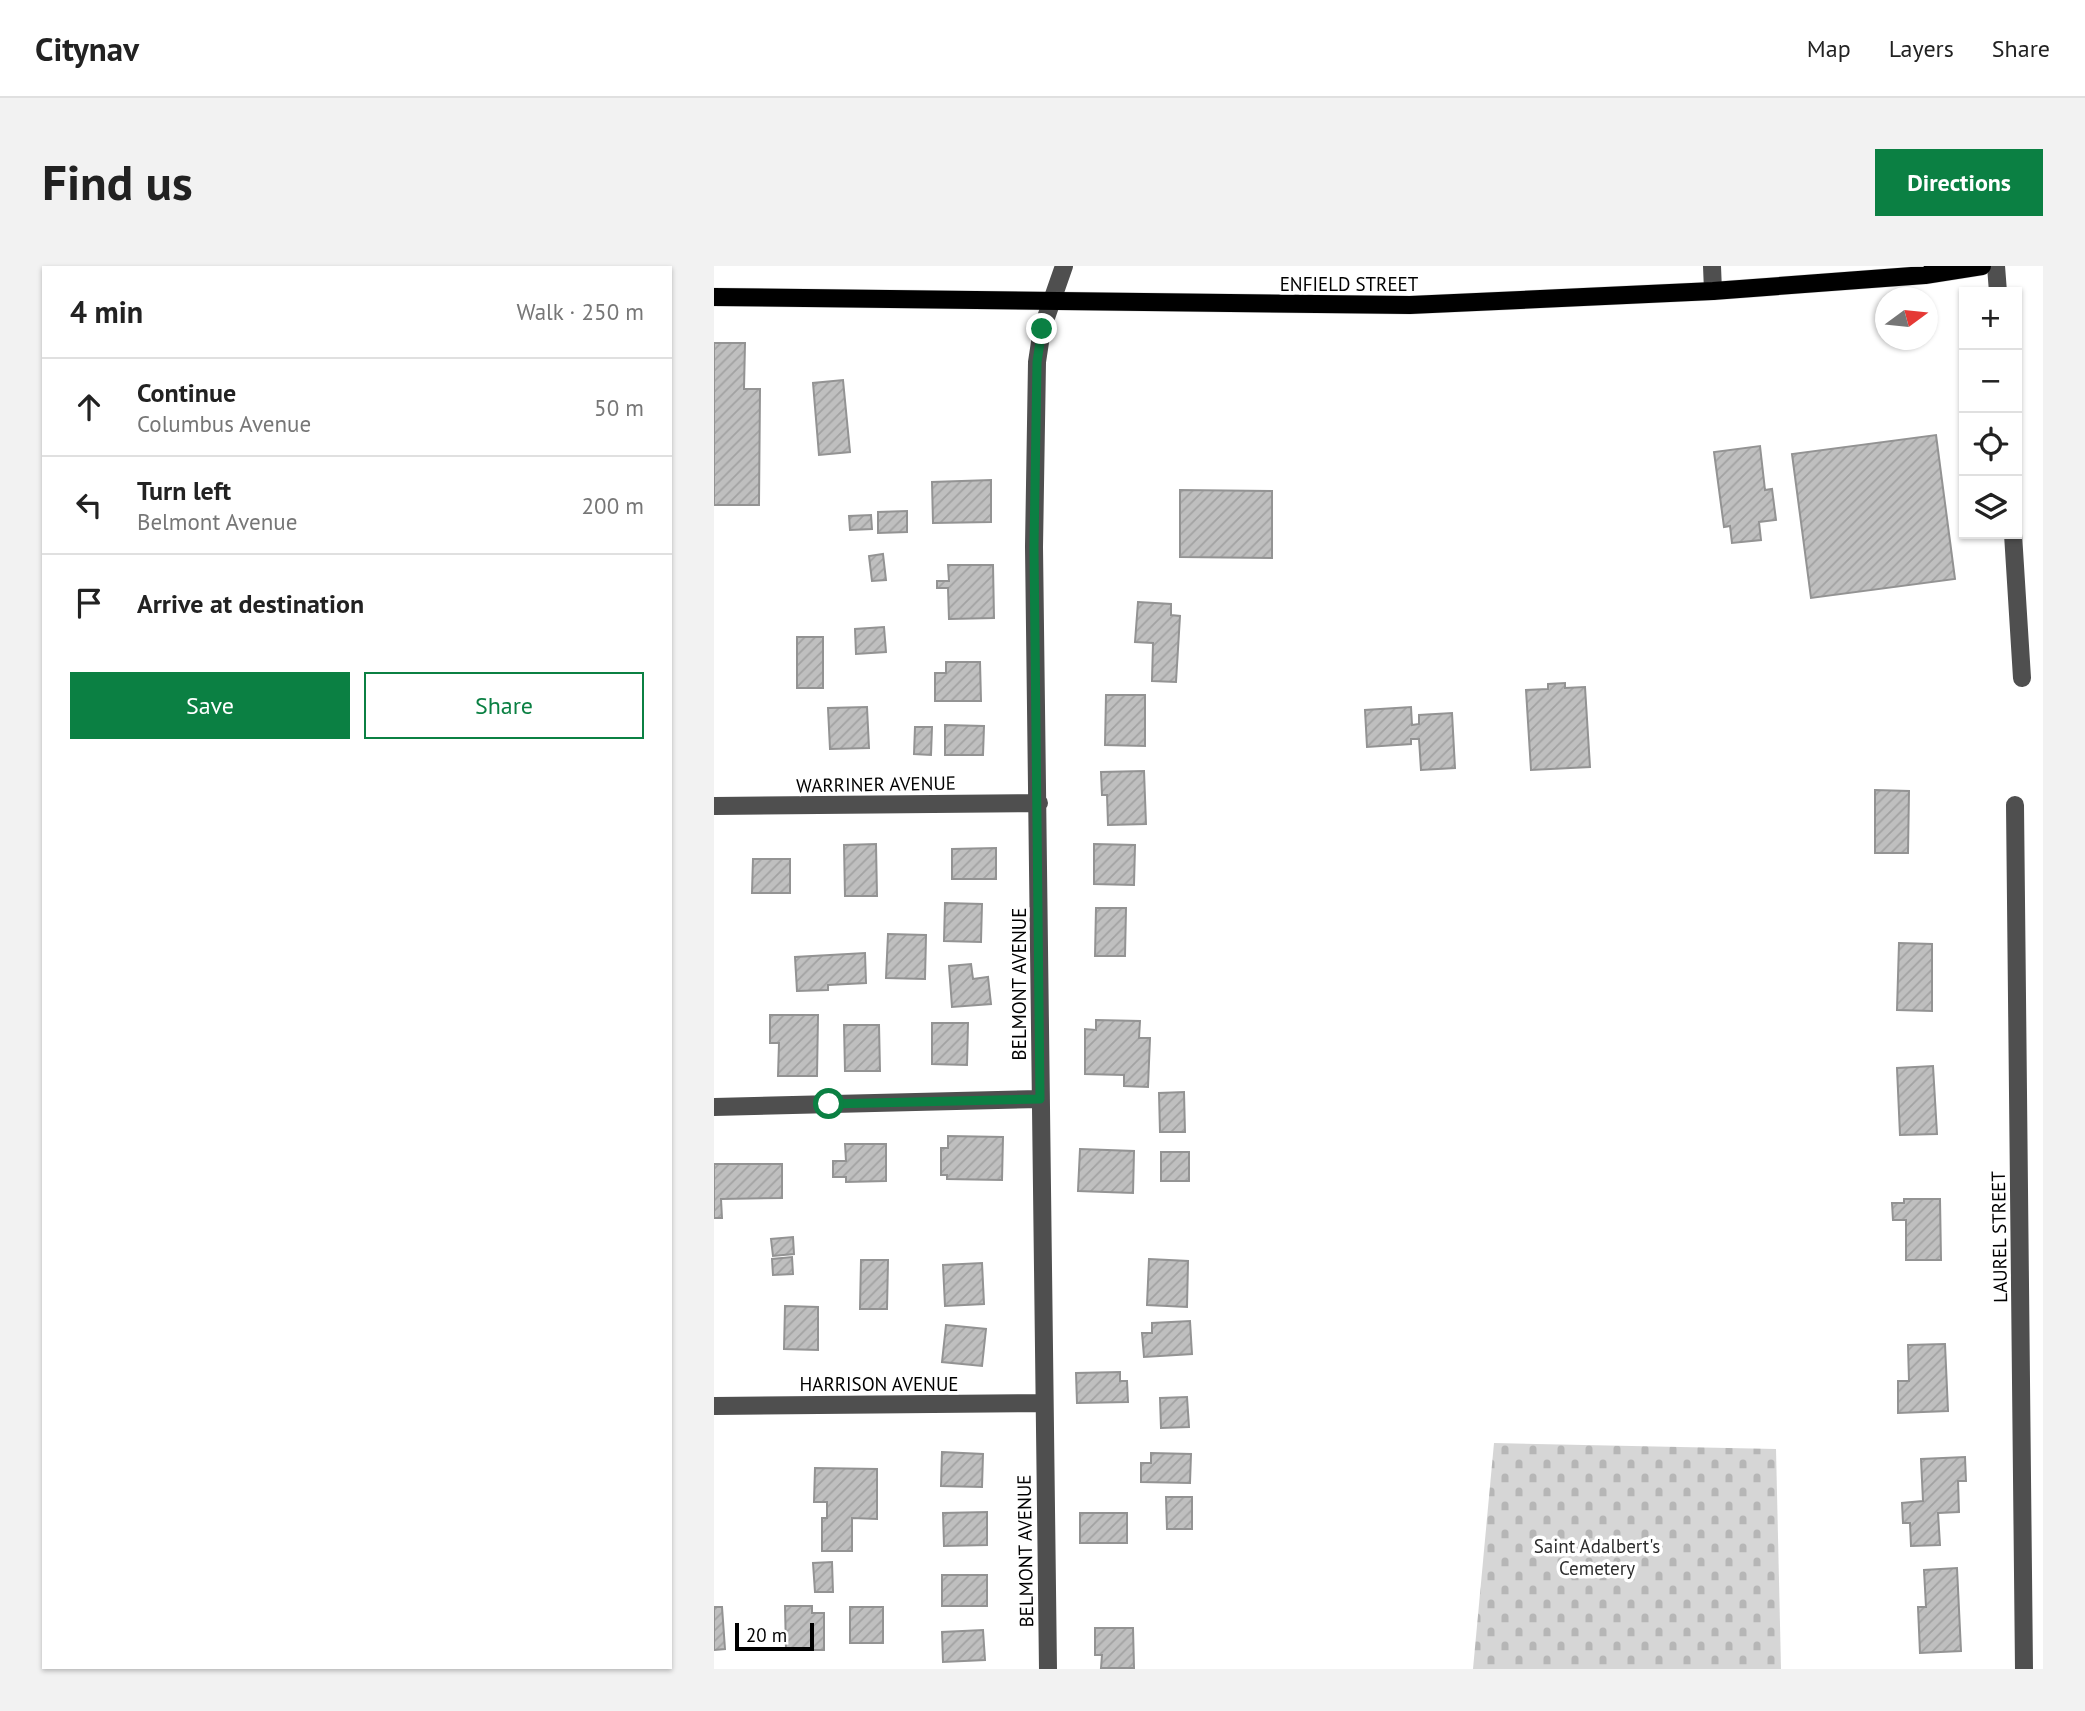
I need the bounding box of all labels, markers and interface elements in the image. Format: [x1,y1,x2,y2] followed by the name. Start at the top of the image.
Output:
[35,27,139,70] text: Citynav
[1807,33,1851,64] text: Map
[1889,33,1954,64] text: Layers
[1992,33,2050,64] text: Share
[1875,149,2043,216] button: Directions
[42,150,193,214] text: Find us
[1280,272,1419,296] street label: ENFIELD STREET
[1875,287,1938,350] north arrow
[1959,287,2022,539] map controls
[1959,287,2022,350] button: +
[70,292,143,331] text: 4 min
[517,297,644,326] text: Walk · 250 m
[1026,313,1057,344] route end
[1959,350,2022,413] button: −
[137,376,236,409] text: Continue
[70,388,108,426] icon: ahead
[594,393,644,422] text: 50 m
[137,409,311,438] text: Columbus Avenue
[1959,413,2022,476] button: locate
[137,474,231,507] text: Turn left
[1959,476,2022,539] button: layers
[70,486,108,524] icon: left
[582,491,644,520] text: 200 m
[137,507,297,536] text: Belmont Avenue
[70,584,108,622] icon: arrive
[137,587,364,620] text: Arrive at destination
[70,672,350,739] button: Save
[364,672,644,739] button: Share
[796,771,956,797] street label: WARRINER AVENUE
[1007,908,1031,1060] street label: BELMONT AVENUE
[813,1088,844,1119] route start
[1986,1170,2012,1303] street label: LAUREL STREET
[800,1372,958,1396] street label: HARRISON AVENUE
[1012,1474,1038,1628] street label: BELMONT AVENUE
[1534,1534,1660,1580] park label: Saint Adalbert's Cemetery
[735,1620,814,1652] scale bar
[746,1623,787,1647] text: 20 m

